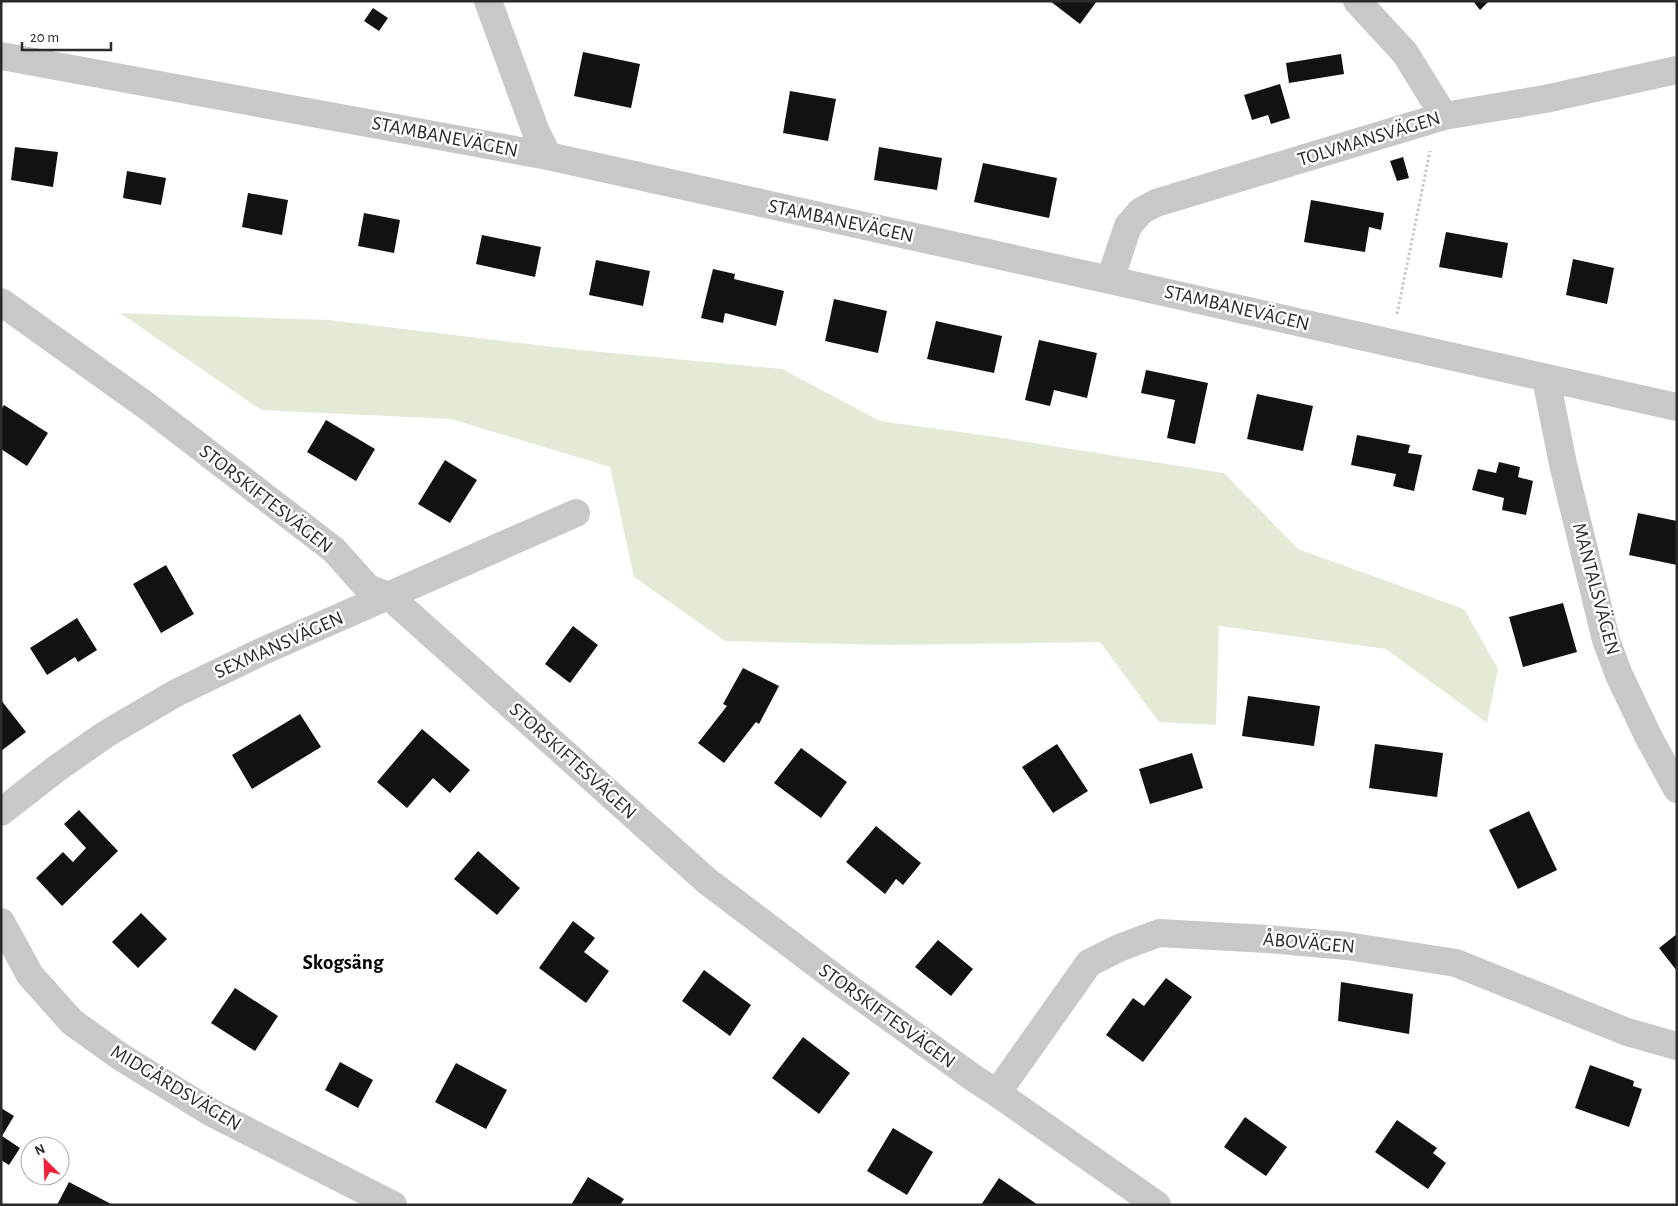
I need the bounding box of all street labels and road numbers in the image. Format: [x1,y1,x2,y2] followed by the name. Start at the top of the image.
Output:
[1295,108,1443,170] street label: TOLVMANSVÄGEN
[370,113,520,161] street label: STAMBANEVÄGEN
[766,196,916,246] street label: STAMBANEVÄGEN
[1163,282,1311,334] street label: STAMBANEVÄGEN
[196,441,336,557] street label: STORSKIFTESVÄGEN
[1569,521,1623,657] street label: MANTALSVÄGEN
[212,608,346,682] street label: SEXMANSVÄGEN
[506,699,640,823] street label: STORSKIFTESVÄGEN
[1262,928,1356,957] street label: ÅBOVÄGEN
[815,960,959,1072] street label: STORSKIFTESVÄGEN
[107,1040,245,1135] street label: MIDGÅRDSVÄGEN

